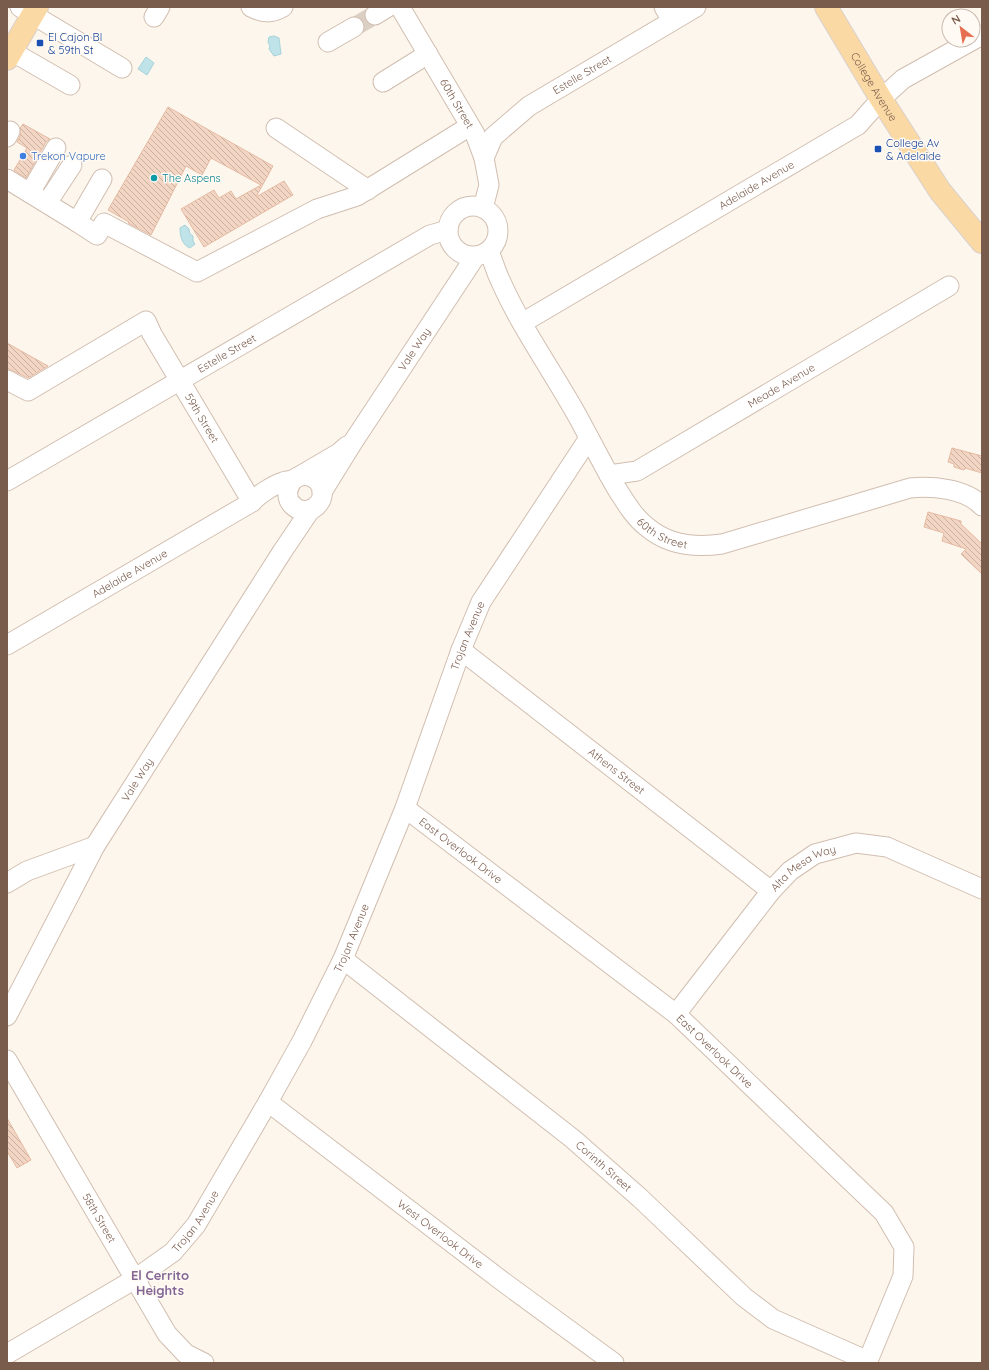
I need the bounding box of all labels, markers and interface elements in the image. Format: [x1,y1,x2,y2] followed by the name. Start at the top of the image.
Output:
[941,8,981,48] north arrow
[949,11,963,28] text: N
[48,30,102,57] place label: El Cajon Bl & 59th St
[35,38,45,48] marker: El Cajon Bl & 59th St
[848,50,900,124] street label: College Avenue
[550,52,614,97] street label: Estelle Street
[437,76,477,131] street label: 60th Street
[886,136,941,163] place label: College Av & Adelaide
[873,144,883,154] marker: College Av & Adelaide
[31,149,106,163] place label: Trekon Vapure
[18,151,28,161] marker: Trekon Vapure
[716,157,797,213] street label: Adelaide Avenue
[162,171,221,185] place label: The Aspens
[149,173,159,183] marker: The Aspens
[395,325,434,373] street label: Vale Way
[195,331,259,376] street label: Estelle Street
[745,360,817,411] street label: Meade Avenue
[182,391,222,446] street label: 59th Street
[634,515,689,552] street label: 60th Street
[89,546,170,601] street label: Adelaide Avenue
[447,599,488,672] street label: Trojan Avenue
[585,745,648,797] street label: Athens Street
[118,755,156,804] street label: Vale Way
[416,814,505,886] street label: East Overlook Drive
[767,842,837,894] street label: Alta Mesa Way
[330,902,372,975] street label: Trojan Avenue
[674,1011,756,1091] street label: East Overlook Drive
[573,1138,635,1195] street label: Corinth Street
[169,1188,222,1255] street label: Trojan Avenue
[79,1191,119,1246] street label: 58th Street
[395,1197,486,1271] street label: West Overlook Drive
[131,1267,189,1298] district label: El Cerrito Heights

